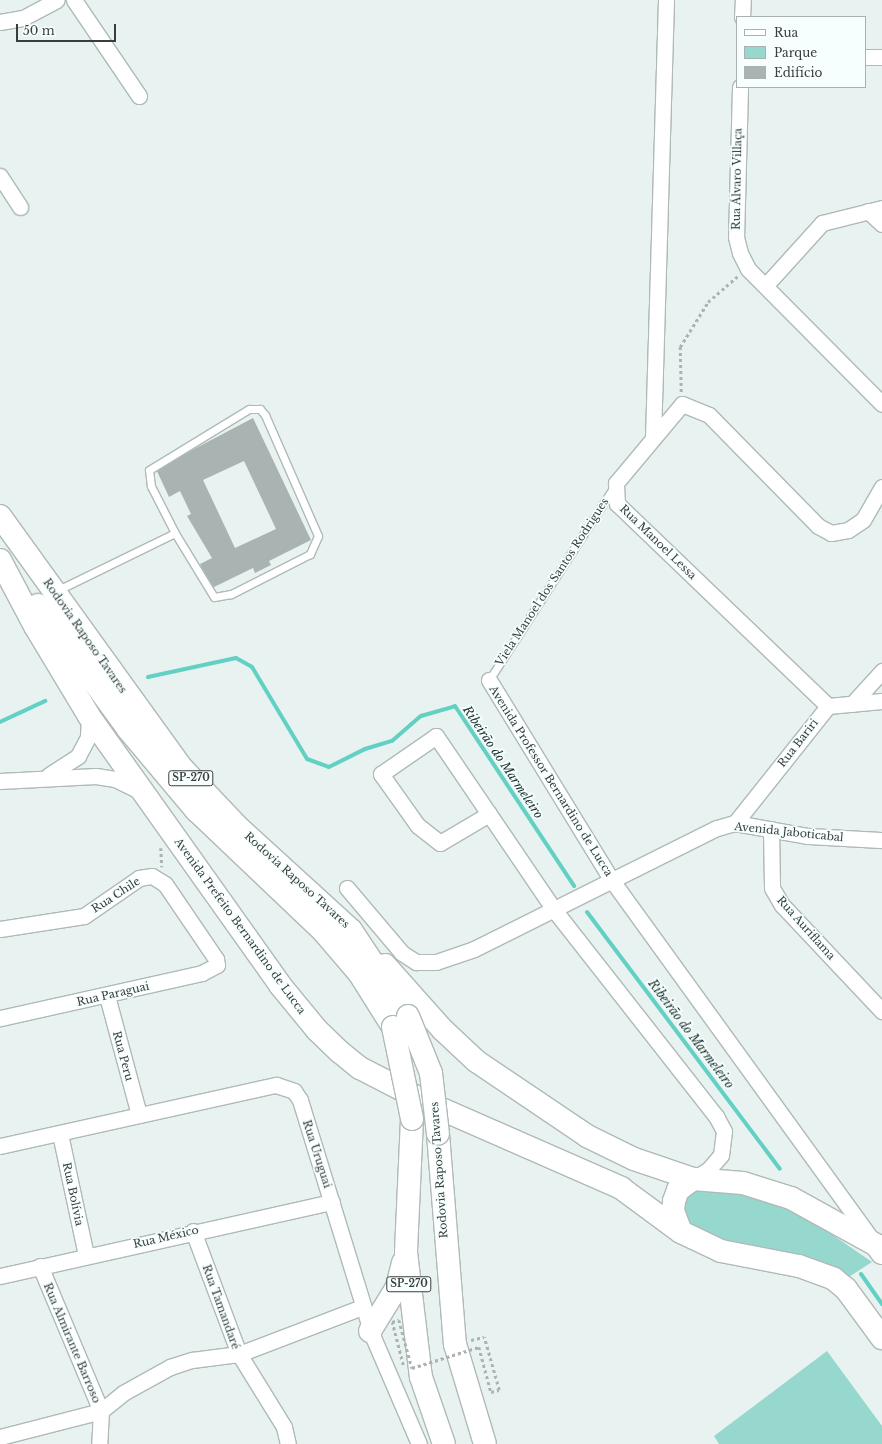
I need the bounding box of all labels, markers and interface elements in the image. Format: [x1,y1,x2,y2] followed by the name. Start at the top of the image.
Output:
[18,16,118,42] scale bar
[736,16,866,88] legend
[23,23,55,38] text: 50 m
[774,25,798,40] text: Rua
[774,45,817,60] text: Parque
[774,65,822,80] text: Edifício
[730,127,744,231] street label: Rua Álvaro Villaça
[493,495,611,669] street label: Viela Manoel dos Santos Rodrigues
[617,502,699,582] street label: Rua Manoel Lessa
[40,576,130,696] street label: Rodovia Raposo Tavares
[486,683,616,879] street label: Avenida Professor Bernardino de Lucca
[460,703,546,821] water label: Ribeirão do Marmeleiro
[775,716,821,770] street label: Rua Bariri
[168,770,214,786] road number: SP-270
[734,820,844,844] street label: Avenida Jaboticabal
[242,829,352,931] street label: Rodovia Raposo Tavares
[172,835,308,1017] street label: Avenida Prefeito Bernardino de Lucca
[89,874,143,916] street label: Rua Chile
[774,893,838,963] street label: Rua Auriflama
[645,977,737,1091] water label: Ribeirão do Marmeleiro
[75,979,151,1009] street label: Rua Paraguai
[110,1029,136,1083] street label: Rua Peru
[428,1101,450,1239] street label: Rodovia Raposo Tavares
[300,1118,334,1190] street label: Rua Uruguai
[60,1161,86,1227] street label: Rua Bolívia
[132,1223,200,1251] street label: Rua México
[199,1263,243,1351] street label: Rua Tamandaré
[386,1276,432,1292] road number: SP-270
[41,1281,103,1405] street label: Rua Almirante Barroso

